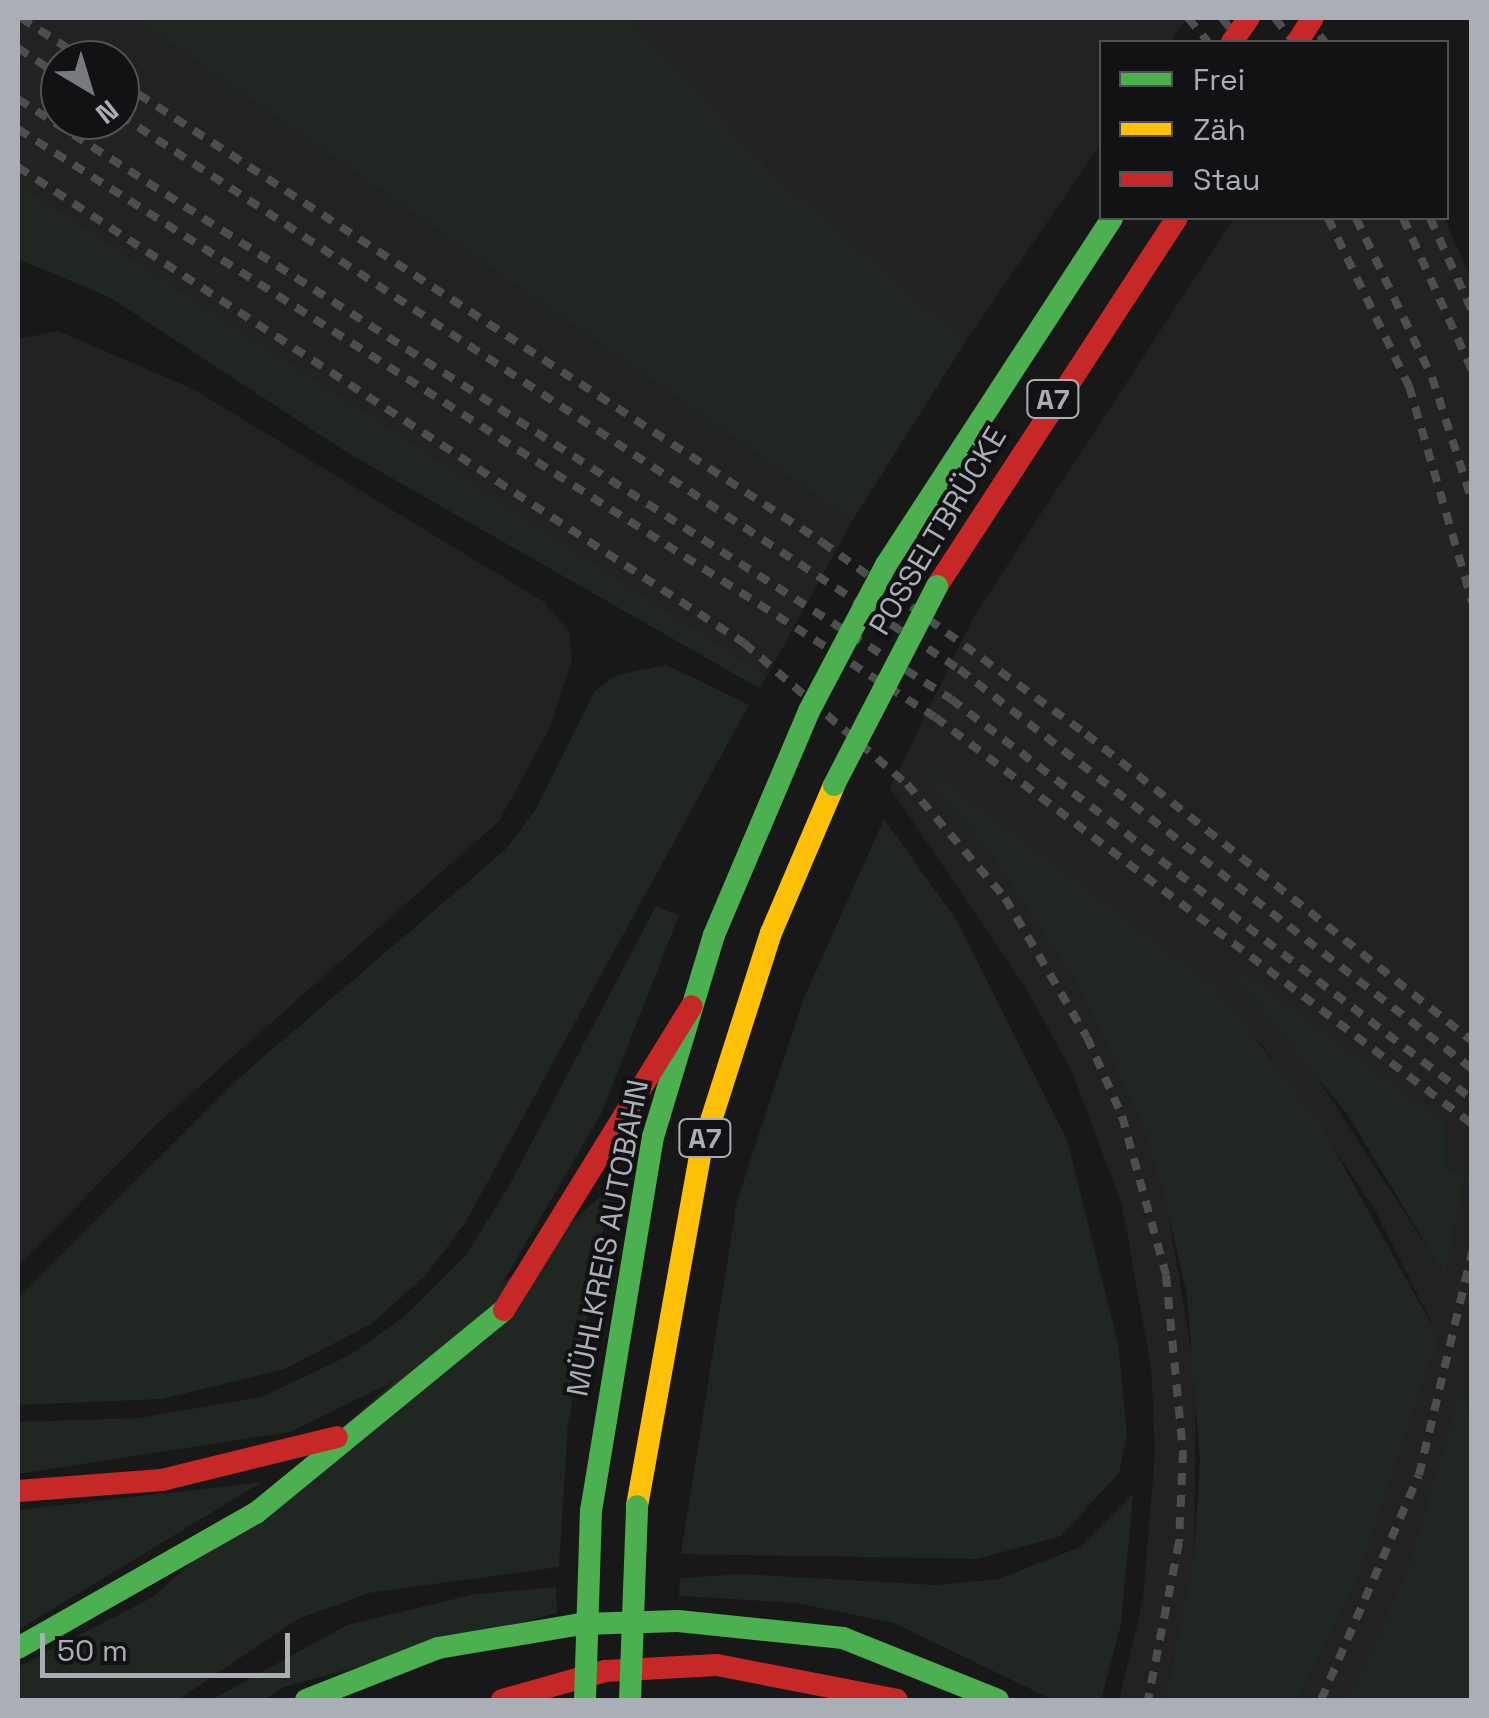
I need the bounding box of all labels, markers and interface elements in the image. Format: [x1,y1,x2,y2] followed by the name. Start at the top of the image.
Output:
[40,40,140,140] north arrow
[1099,40,1449,220] legend
[1193,60,1245,99] text: Frei
[89,92,126,132] text: N
[1193,110,1246,149] text: Zäh
[1193,160,1260,199] text: Stau
[1026,376,1080,422] road number: A7
[862,420,1014,642] street label: POSSELTBRÜCKE
[560,1076,656,1400] street label: MÜHLKREIS AUTOBAHN
[678,1115,732,1161] road number: A7
[45,1613,295,1675] scale bar
[57,1631,128,1670] text: 50 m

